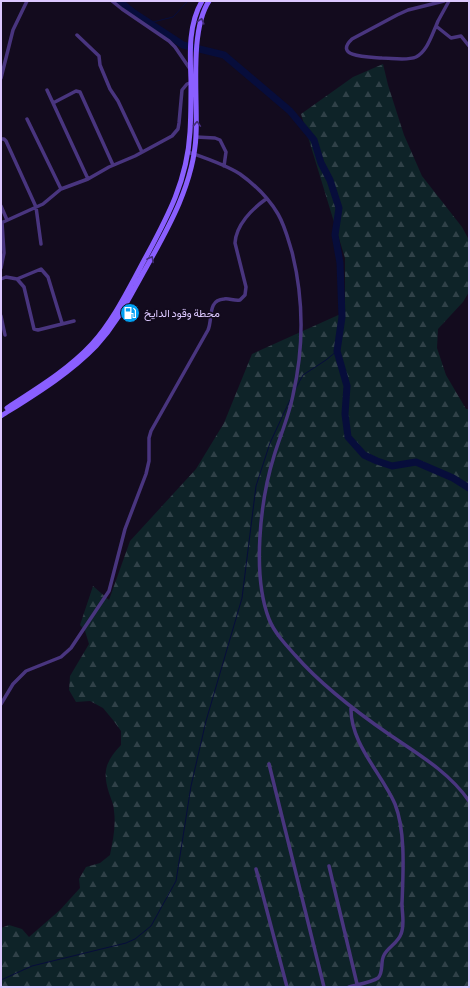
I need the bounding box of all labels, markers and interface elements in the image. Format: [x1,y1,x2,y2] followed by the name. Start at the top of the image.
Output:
[196,18,205,25] one-way arrow
[192,121,201,127] one-way arrow
[146,256,153,264] one-way arrow
[119,302,141,324] fuel station icon: محطة وقود الدايخ
[144,308,220,321] place label: محطة وقود الدايخ

